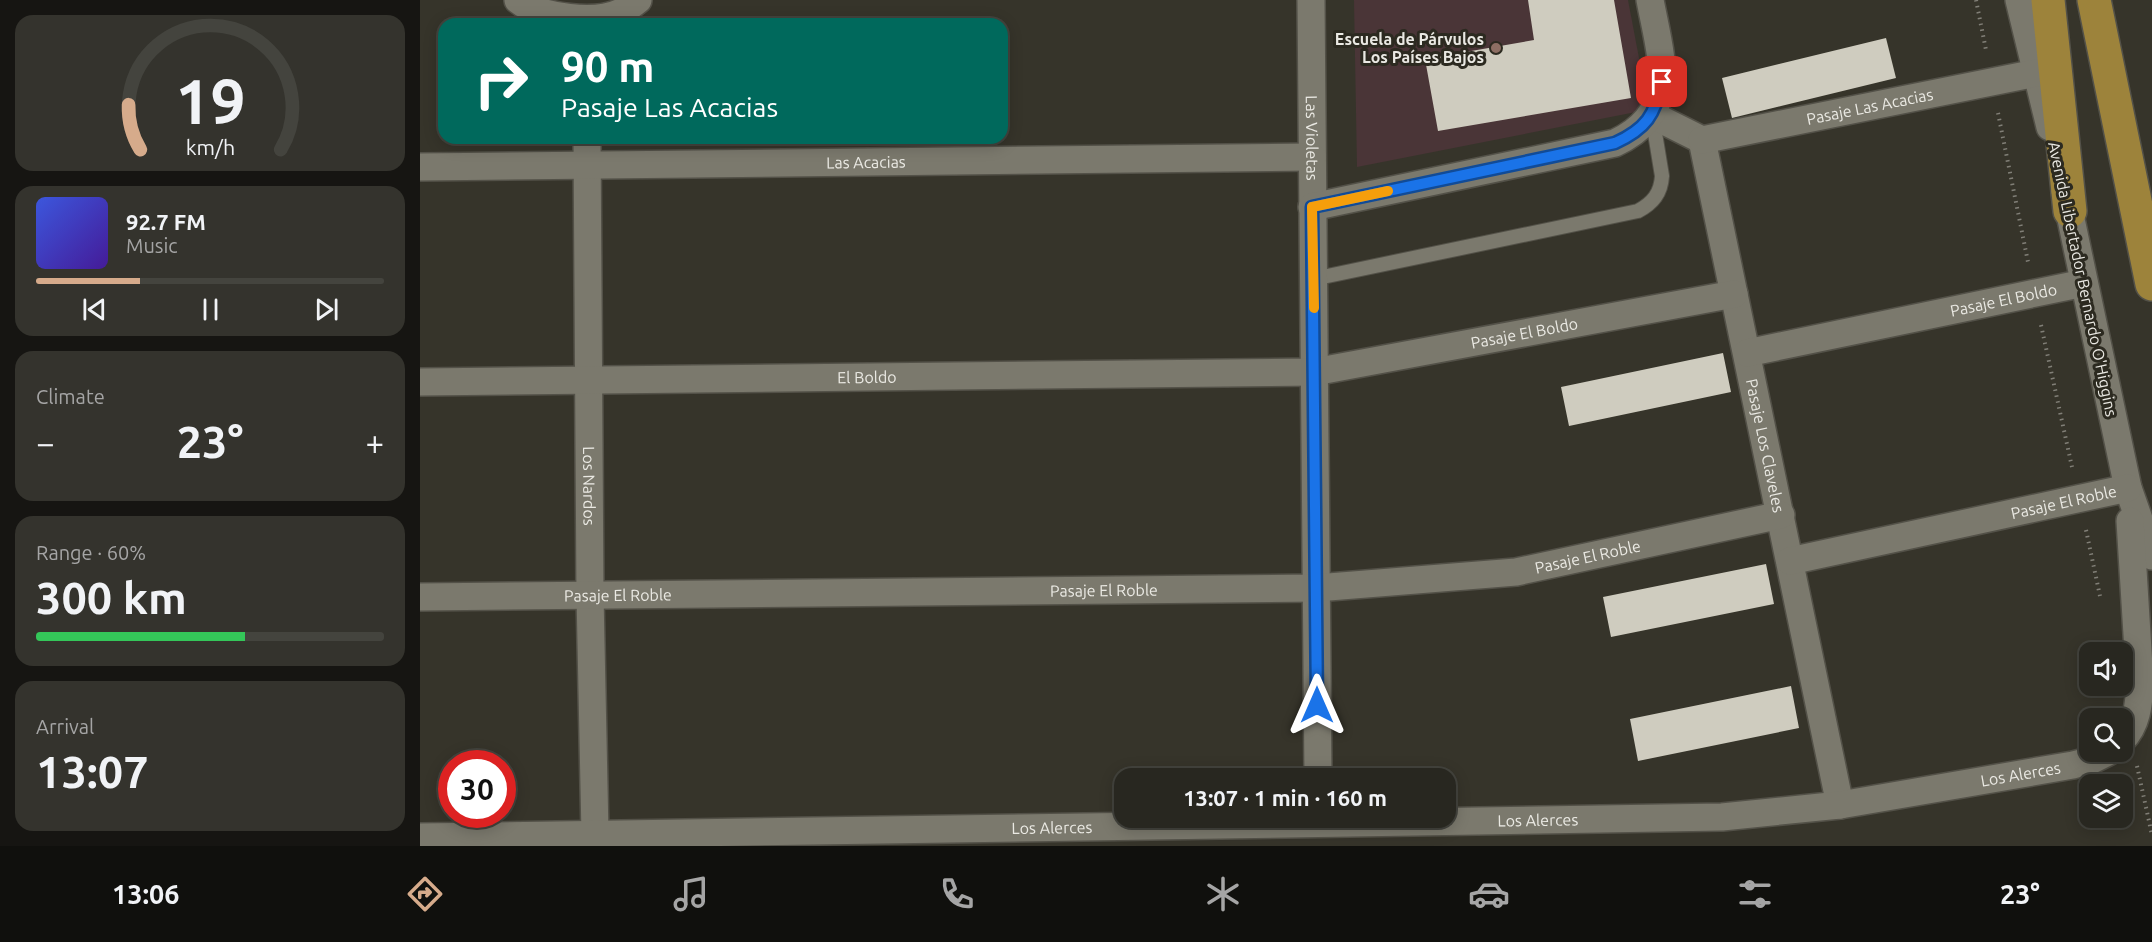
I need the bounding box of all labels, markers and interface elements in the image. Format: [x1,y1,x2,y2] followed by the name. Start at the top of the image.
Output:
[1335,30,1484,66] place label: Escuela de Párvulos Los Países Bajos
[1489,41,1503,55] marker: Escuela de Párvulos Los Países Bajos
[462,42,540,120] icon: right
[561,43,655,90] text: 90 m
[1636,56,1687,107] pin
[1645,65,1678,98] icon: arrive
[175,66,245,136] text: 19
[1805,85,1935,128] street label: Pasaje Las Acacias
[561,92,778,122] text: Pasaje Las Acacias
[1303,95,1322,181] street label: Las Violetas
[185,135,235,159] text: km/h
[2045,140,2121,418] street label: Avenida Libertador Bernardo O'Higgins
[826,153,906,171] street label: Las Acacias
[126,209,206,234] text: 92.7 FM
[126,234,178,257] text: Music
[1949,280,2059,320] street label: Pasaje El Boldo
[78,293,111,326] icon: previous
[194,293,227,326] icon: pause
[310,293,343,326] icon: next
[1469,314,1579,352] street label: Pasaje El Boldo
[837,368,897,386] street label: El Boldo
[1743,377,1788,514] street label: Pasaje Los Claveles
[36,385,105,408] text: Climate
[177,416,243,467] text: 23°
[36,424,55,461] text: −
[365,424,384,461] text: +
[580,446,599,526] street label: Los Nardos
[2009,482,2118,522] street label: Pasaje El Roble
[1533,536,1642,577] street label: Pasaje El Roble
[36,541,146,564] text: Range · 60%
[36,572,187,623] text: 300 km
[1050,581,1158,600] street label: Pasaje El Roble
[564,585,672,605] street label: Pasaje El Roble
[2079,642,2133,828] map controls
[2079,642,2133,696] button: sound
[1285,673,1349,737] position arrow
[2079,708,2133,762] button: search
[36,715,94,738] text: Arrival
[36,746,149,797] text: 13:07
[438,750,516,828] speed limit sign: 30
[1979,758,2062,790] street label: Los Alerces
[2079,774,2133,828] button: layers
[1183,785,1387,810] text: 13:07 · 1 min · 160 m
[1497,810,1578,830] street label: Los Alerces
[1011,818,1093,837] street label: Los Alerces
[404,873,446,915] icon: directions
[670,873,712,915] icon: music
[936,873,978,915] icon: phone
[1202,873,1244,915] icon: climate
[1468,873,1510,915] icon: car
[1734,873,1776,915] icon: filters
[112,879,180,909] text: 13:06
[2000,879,2040,909] text: 23°

